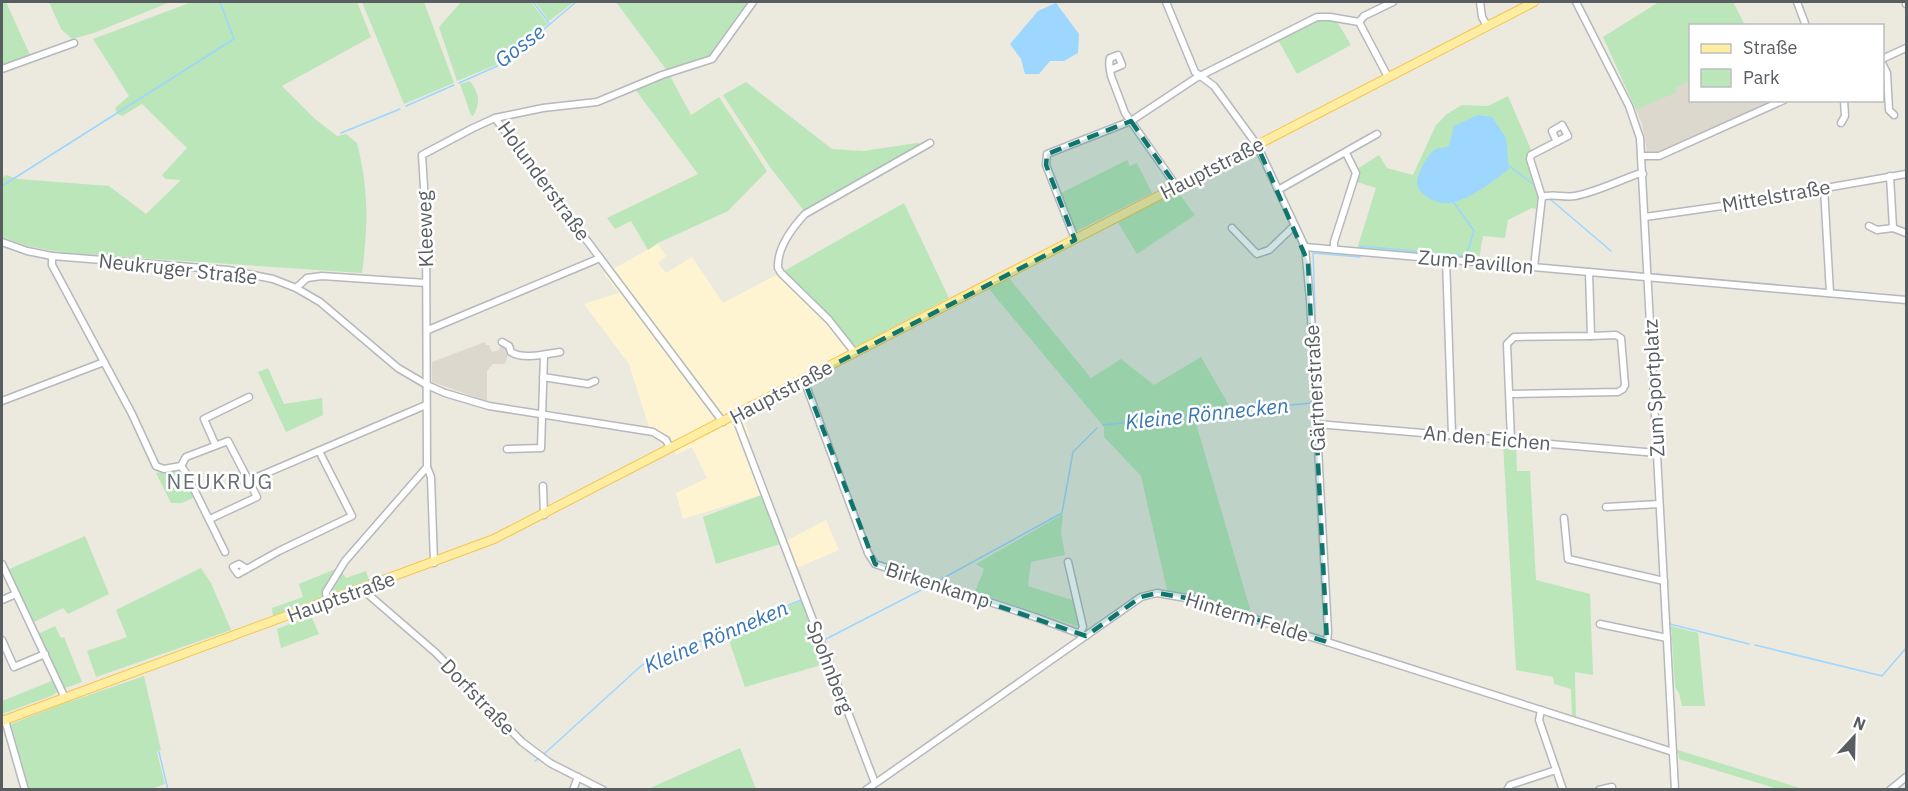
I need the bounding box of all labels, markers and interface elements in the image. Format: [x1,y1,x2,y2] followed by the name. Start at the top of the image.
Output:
[489,17,550,73] water label: Gosse
[1689,24,1884,102] legend
[1743,36,1797,59] text: Straße
[1743,66,1780,89] text: Park
[492,115,597,246] street label: Holunderstraße
[1155,130,1268,205] street label: Hauptstraße
[1720,173,1832,218] street label: Mittelstraße
[410,190,439,268] street label: Kleeweg
[1417,243,1535,280] street label: Zum Pavillon
[97,247,259,290] street label: Neukruger Straße
[1636,318,1671,458] street label: Zum Sportplatz
[1298,324,1331,452] street label: Gärtnerstraße
[725,353,837,430] street label: Hauptstraße
[1124,391,1290,436] water label: Kleine Rönnecken
[1422,418,1552,457] street label: An den Eichen
[166,467,274,495] district label: NEUKRUG
[883,555,994,614] street label: Birkenkamp
[283,565,399,629] street label: Hauptstraße
[1182,585,1312,648] street label: Hinterm Felde
[639,593,792,679] water label: Kleine Rönneken
[800,617,861,717] street label: Spohnberg
[435,652,522,741] street label: Dorfstraße
[1824,707,1884,767] north arrow
[1850,712,1869,735] text: N

